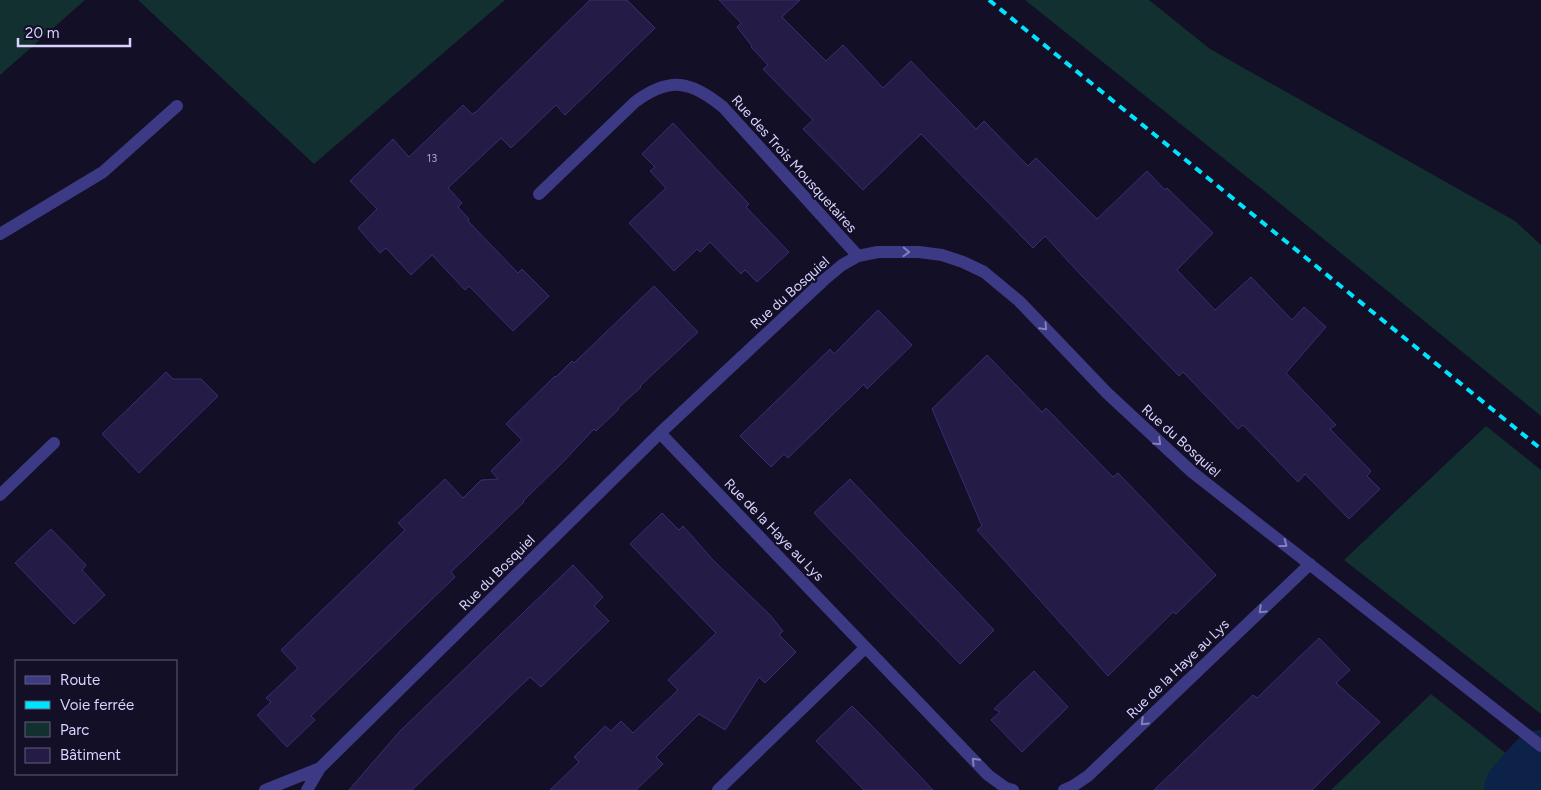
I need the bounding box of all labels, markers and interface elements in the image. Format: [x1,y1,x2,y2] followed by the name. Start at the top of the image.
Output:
[18,15,130,47] scale bar
[25,24,59,42] text: 20 m
[728,92,860,236] street label: Rue des Trois Mousquetaires
[427,152,437,165] house number: 13
[903,246,911,257] one-way arrow
[747,253,833,333] street label: Rue du Bosquiel
[1038,321,1047,330] one-way arrow
[1138,401,1224,481] street label: Rue du Bosquiel
[1153,436,1162,445] one-way arrow
[721,475,827,585] street label: Rue de la Haye au Lys
[456,532,538,614] street label: Rue du Bosquiel
[1278,539,1287,547] one-way arrow
[1259,604,1268,613] one-way arrow
[1123,616,1233,722] street label: Rue de la Haye au Lys
[15,660,178,775] legend
[60,671,100,689] text: Route
[60,696,134,714] text: Voie ferrée
[1141,716,1150,725] one-way arrow
[60,721,89,739] text: Parc
[60,746,121,764] text: Bâtiment
[972,758,981,767] one-way arrow

